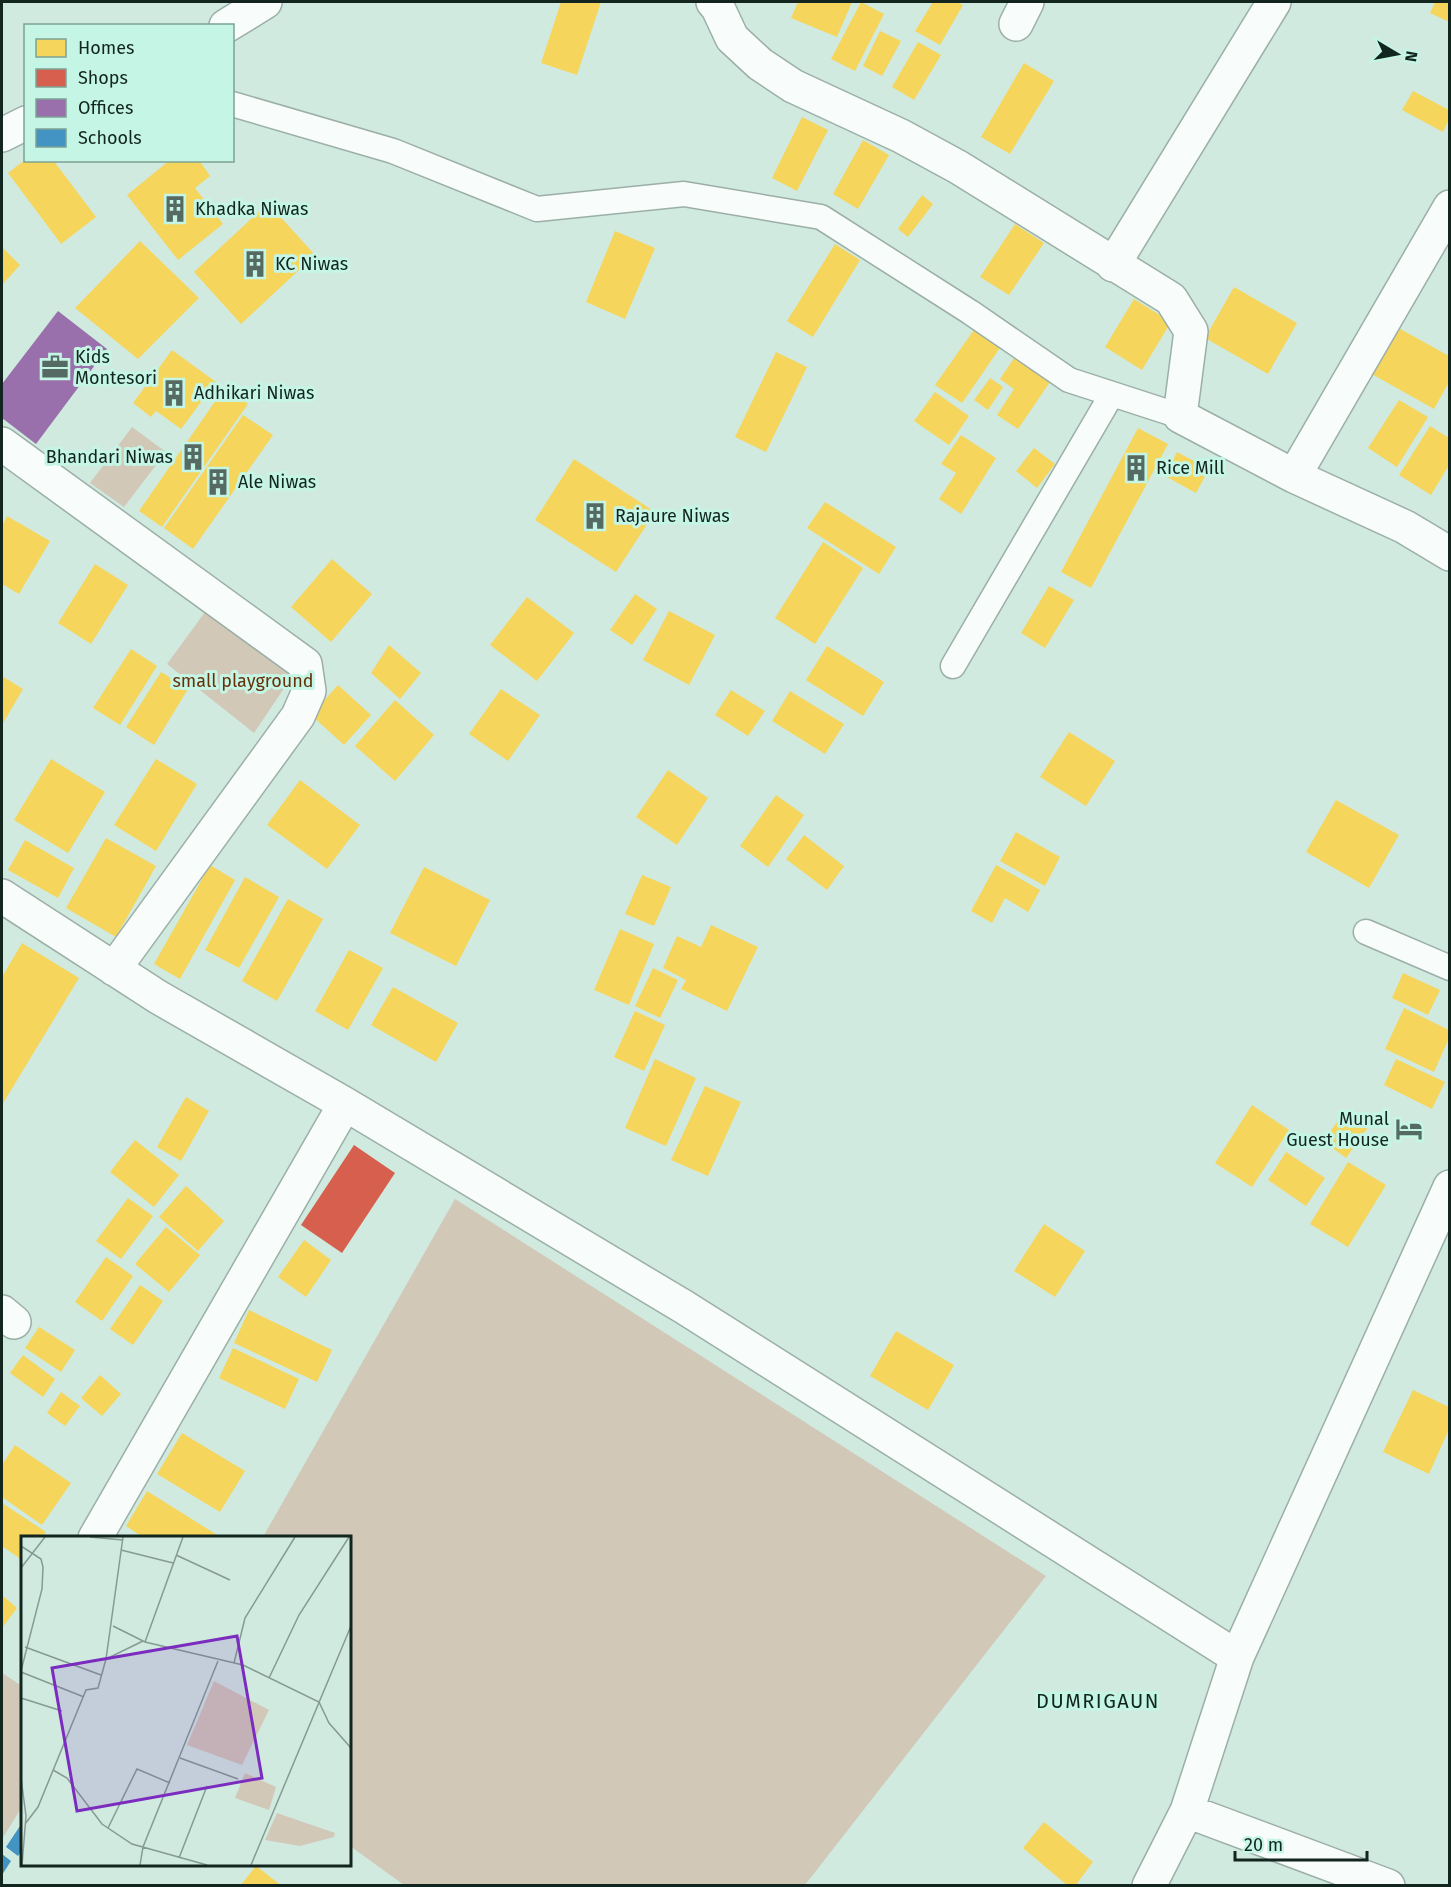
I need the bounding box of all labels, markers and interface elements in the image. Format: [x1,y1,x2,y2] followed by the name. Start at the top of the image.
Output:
[24,24,234,162] legend
[1367,24,1427,84] north arrow
[78,37,134,59] text: Homes
[1401,50,1422,63] text: N
[78,67,128,89] text: Shops
[78,97,133,119] text: Offices
[78,127,142,149] text: Schools
[160,194,190,224] building icon: Khadka Niwas
[195,198,308,220] place label: Khadka Niwas
[240,249,270,279] building icon: KC Niwas
[275,253,348,275] place label: KC Niwas
[75,346,157,389] place label: Kids Montesori
[40,352,70,382] office icon: Kids Montesori
[159,378,189,408] building icon: Adhikari Niwas
[194,382,314,404] place label: Adhikari Niwas
[178,442,208,472] building icon: Bhandari Niwas
[46,446,173,468] place label: Bhandari Niwas
[1121,453,1151,483] building icon: Rice Mill
[1156,457,1224,479] place label: Rice Mill
[203,467,233,497] building icon: Ale Niwas
[238,471,316,493] place label: Ale Niwas
[580,501,610,531] building icon: Rajaure Niwas
[615,505,730,527] place label: Rajaure Niwas
[172,670,314,692] park label: small playground
[1286,1108,1389,1151] place label: Munal Guest House
[1394,1114,1424,1144] hotel icon: Munal Guest House
[21,1536,351,1866] inset map
[1036,1689,1160,1713] district label: DUMRIGAUN
[1235,1824,1367,1862] scale bar
[1244,1834,1283,1856] text: 20 m

